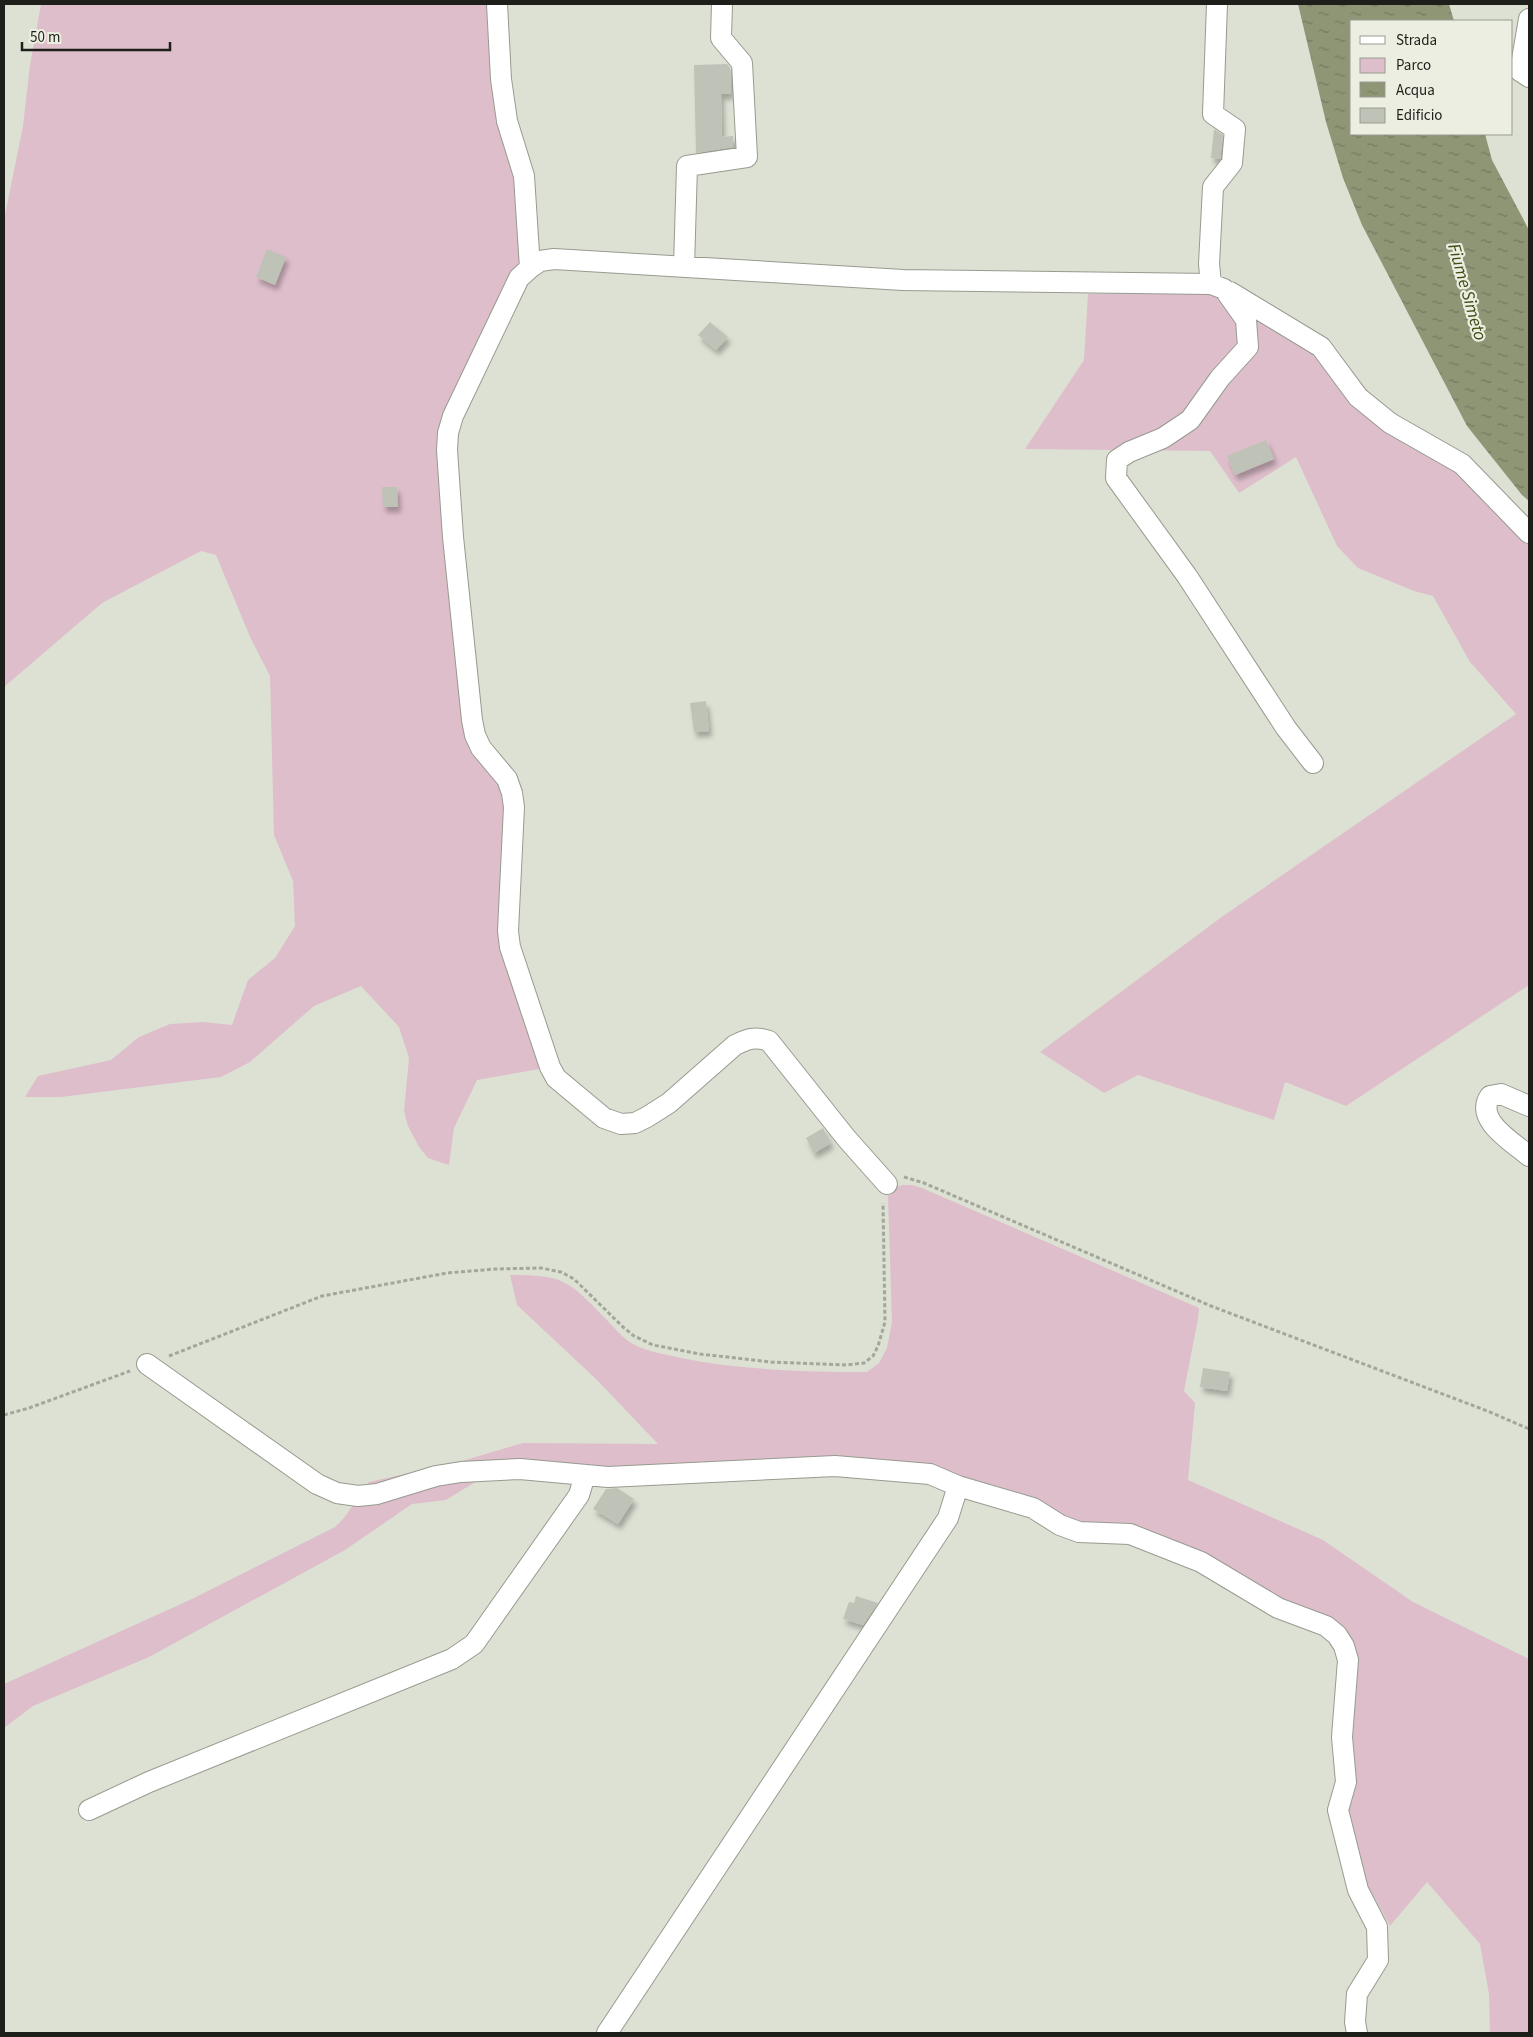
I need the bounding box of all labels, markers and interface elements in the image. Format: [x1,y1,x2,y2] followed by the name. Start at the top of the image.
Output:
[22,20,170,52] scale bar
[1350,20,1513,135] legend
[30,27,60,48] text: 50 m
[1396,30,1437,51] text: Strada
[1396,55,1431,76] text: Parco
[1396,80,1435,101] text: Acqua
[1396,105,1443,126] text: Edificio
[1441,241,1493,343] water label: Fiume Simeto

